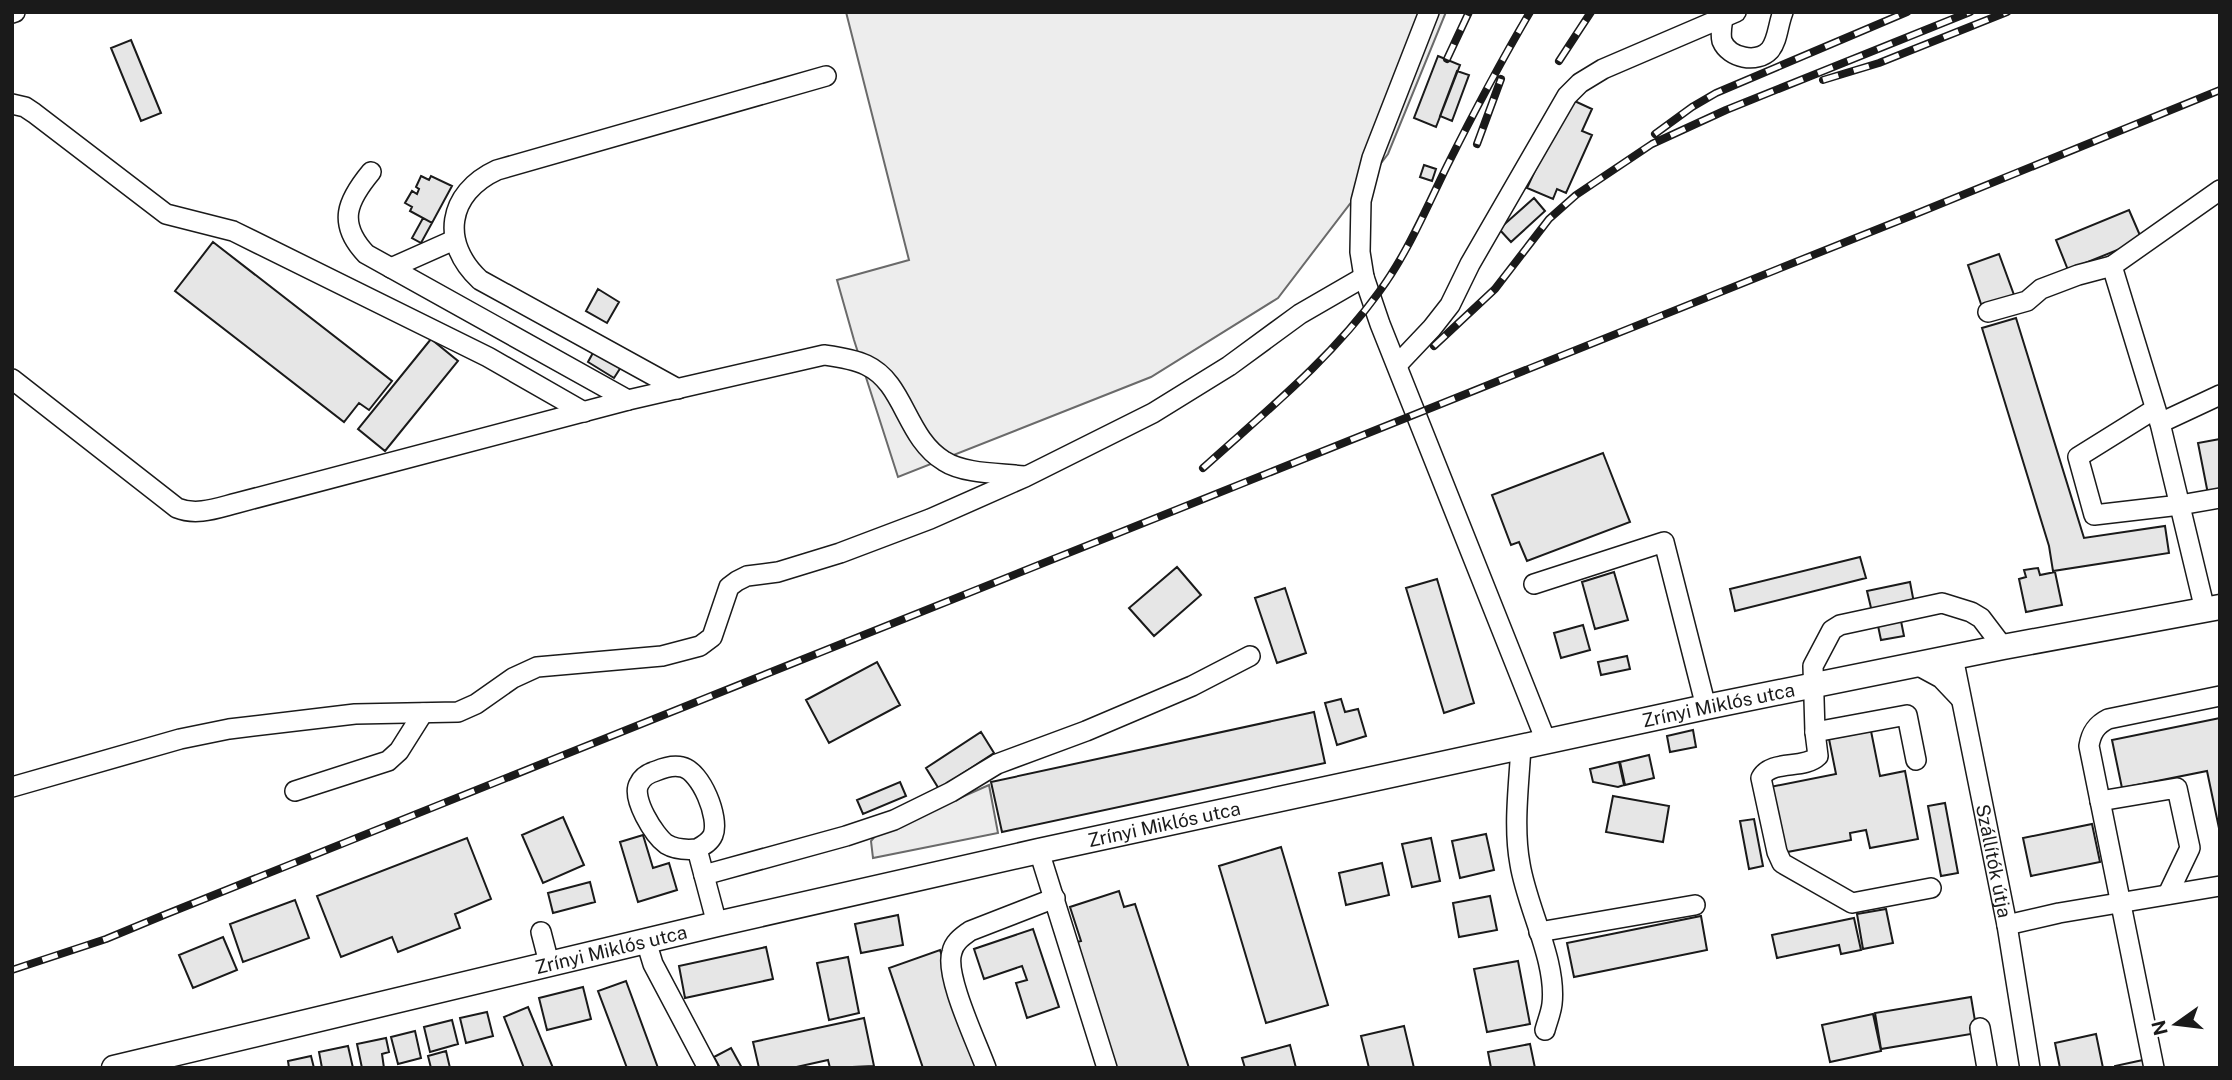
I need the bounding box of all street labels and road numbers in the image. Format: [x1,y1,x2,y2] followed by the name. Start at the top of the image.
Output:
[1640,678,1797,732] street label: Zrínyi Miklós utca
[1086,797,1242,851] street label: Zrínyi Miklós utca
[1972,802,2016,920] street label: Szállítók útja
[533,921,689,978] street label: Zrínyi Miklós utca

